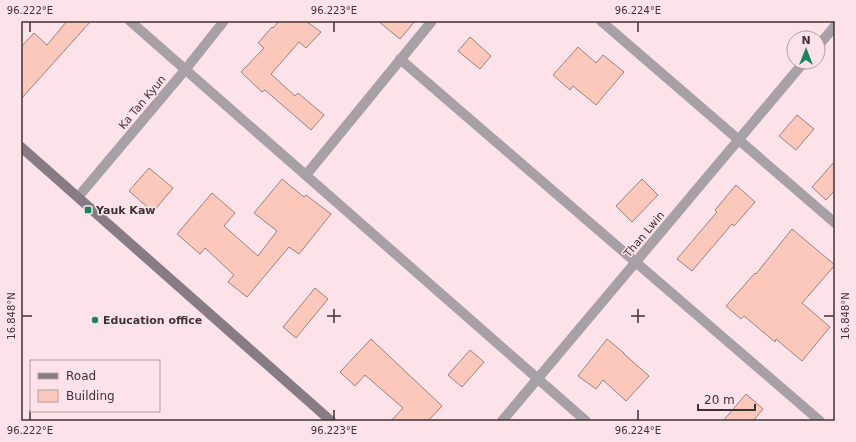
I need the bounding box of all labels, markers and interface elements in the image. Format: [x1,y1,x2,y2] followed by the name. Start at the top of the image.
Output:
[7,5,53,16] text: 96.222°E
[311,5,357,16] text: 96.223°E
[615,5,661,16] text: 96.224°E
[786,30,826,70] north arrow
[801,34,811,47] text: N
[116,73,169,132] street label: Ka Tan Kyun
[95,204,155,217] place label: Yauk Kaw
[83,205,93,215] marker: Yauk Kaw
[621,209,667,261] street label: Than Lwin
[6,292,17,340] text: 16.848°N
[840,292,851,340] text: 16.848°N
[103,314,202,327] place label: Education office
[90,315,100,325] marker: Education office
[30,360,160,412] legend
[66,369,96,383] text: Road
[698,386,755,412] scale bar
[66,389,115,403] text: Building
[704,393,735,407] text: 20 m
[7,425,53,436] text: 96.222°E
[311,425,357,436] text: 96.223°E
[615,425,661,436] text: 96.224°E

